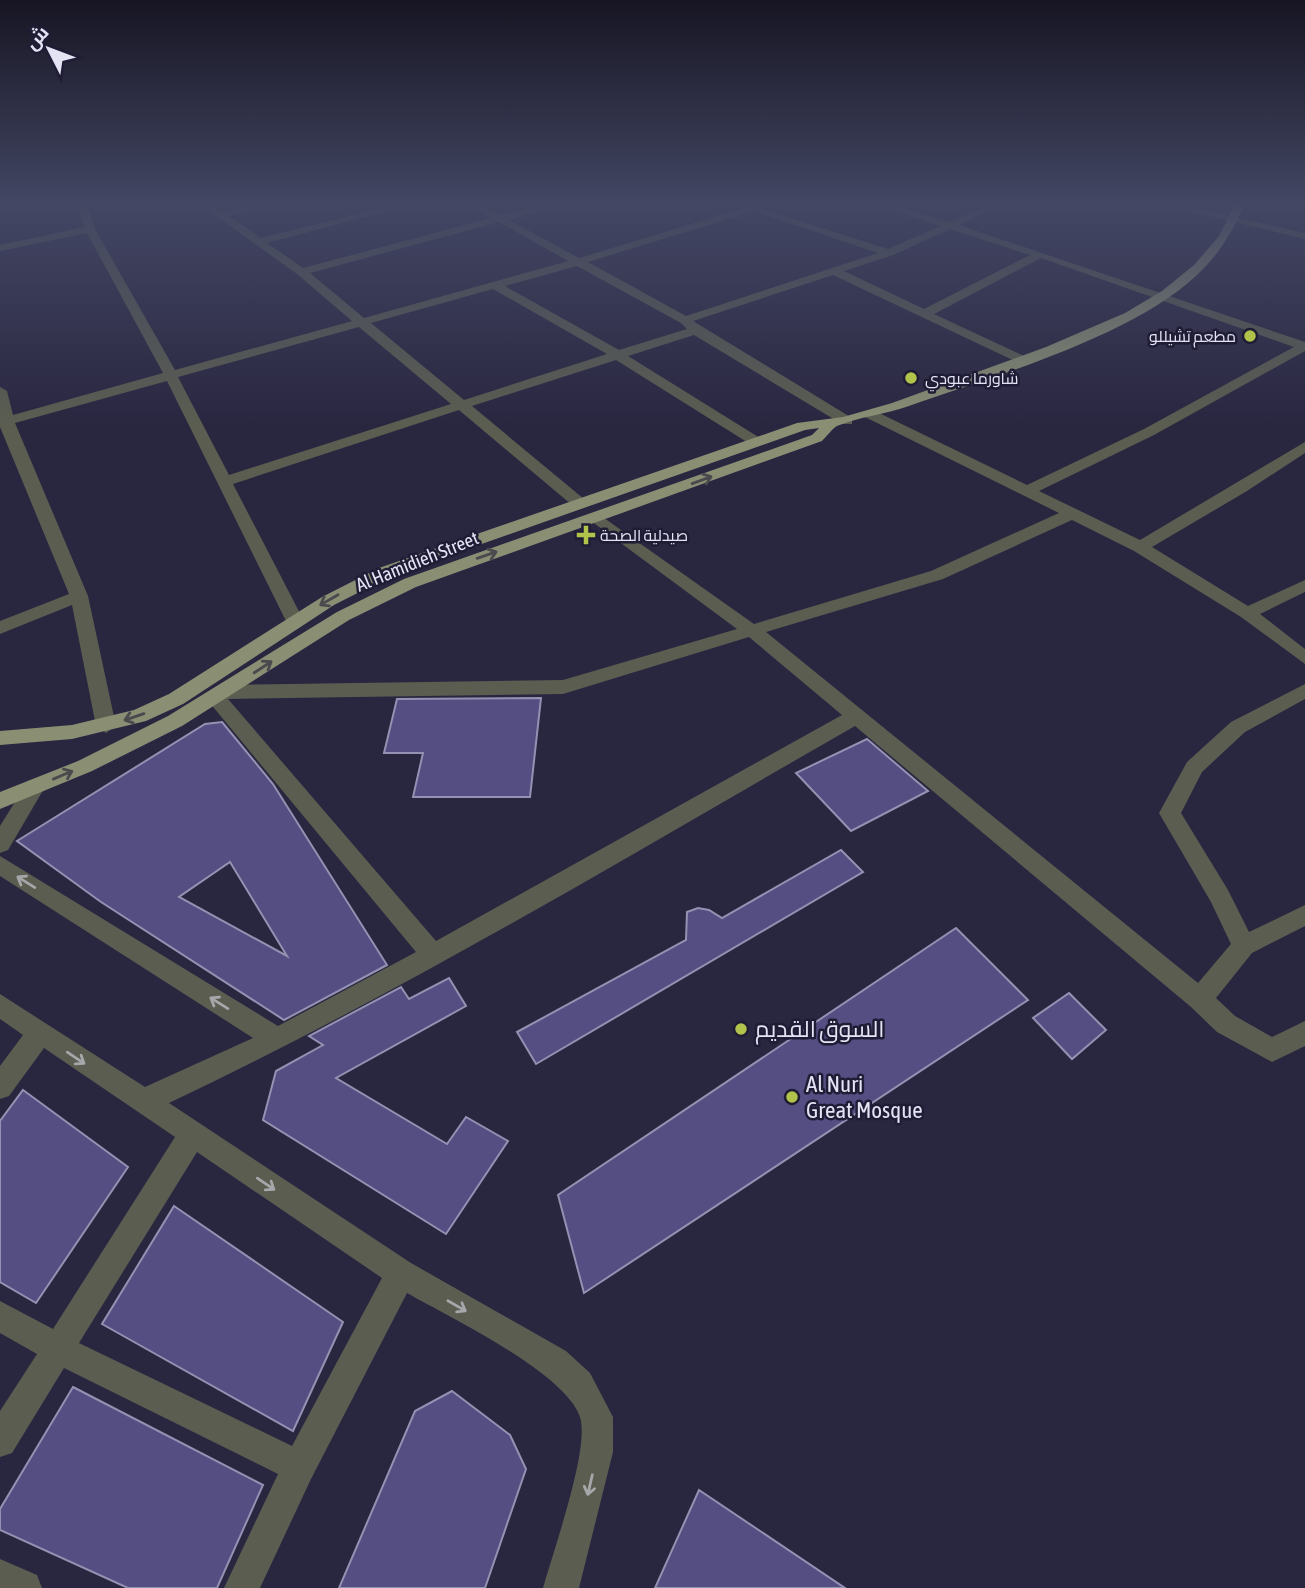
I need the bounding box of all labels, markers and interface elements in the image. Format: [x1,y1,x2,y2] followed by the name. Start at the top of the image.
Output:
[14,14,84,84] north arrow
[20,21,53,55] text: ش
[1149,327,1236,348] place label: مطعم تشيللو
[1242,328,1258,344] marker: مطعم تشيللو
[925,369,1019,392] place label: شاورما عبودي
[903,370,919,386] marker: شاورما عبودي
[690,472,712,485] one-way arrow
[352,526,482,596] street label: Al Hamidieh Street
[600,526,688,545] place label: صيدلية الصحة
[578,527,594,543] marker: صيدلية الصحة
[476,548,498,560] one-way arrow
[319,594,340,607] one-way arrow
[252,660,272,674] one-way arrow
[124,712,146,724] one-way arrow
[52,768,73,781] one-way arrow
[17,874,37,888] one-way arrow
[209,995,229,1009] one-way arrow
[755,1016,884,1045] place label: السوق القديم
[733,1021,749,1037] marker: السوق القديم
[66,1051,85,1065] one-way arrow
[806,1071,923,1123] place label: Al Nuri Great Mosque
[784,1089,800,1105] marker: Al Nuri Great Mosque
[255,1177,275,1191] one-way arrow
[447,1299,467,1313] one-way arrow
[583,1473,596,1496] one-way arrow

